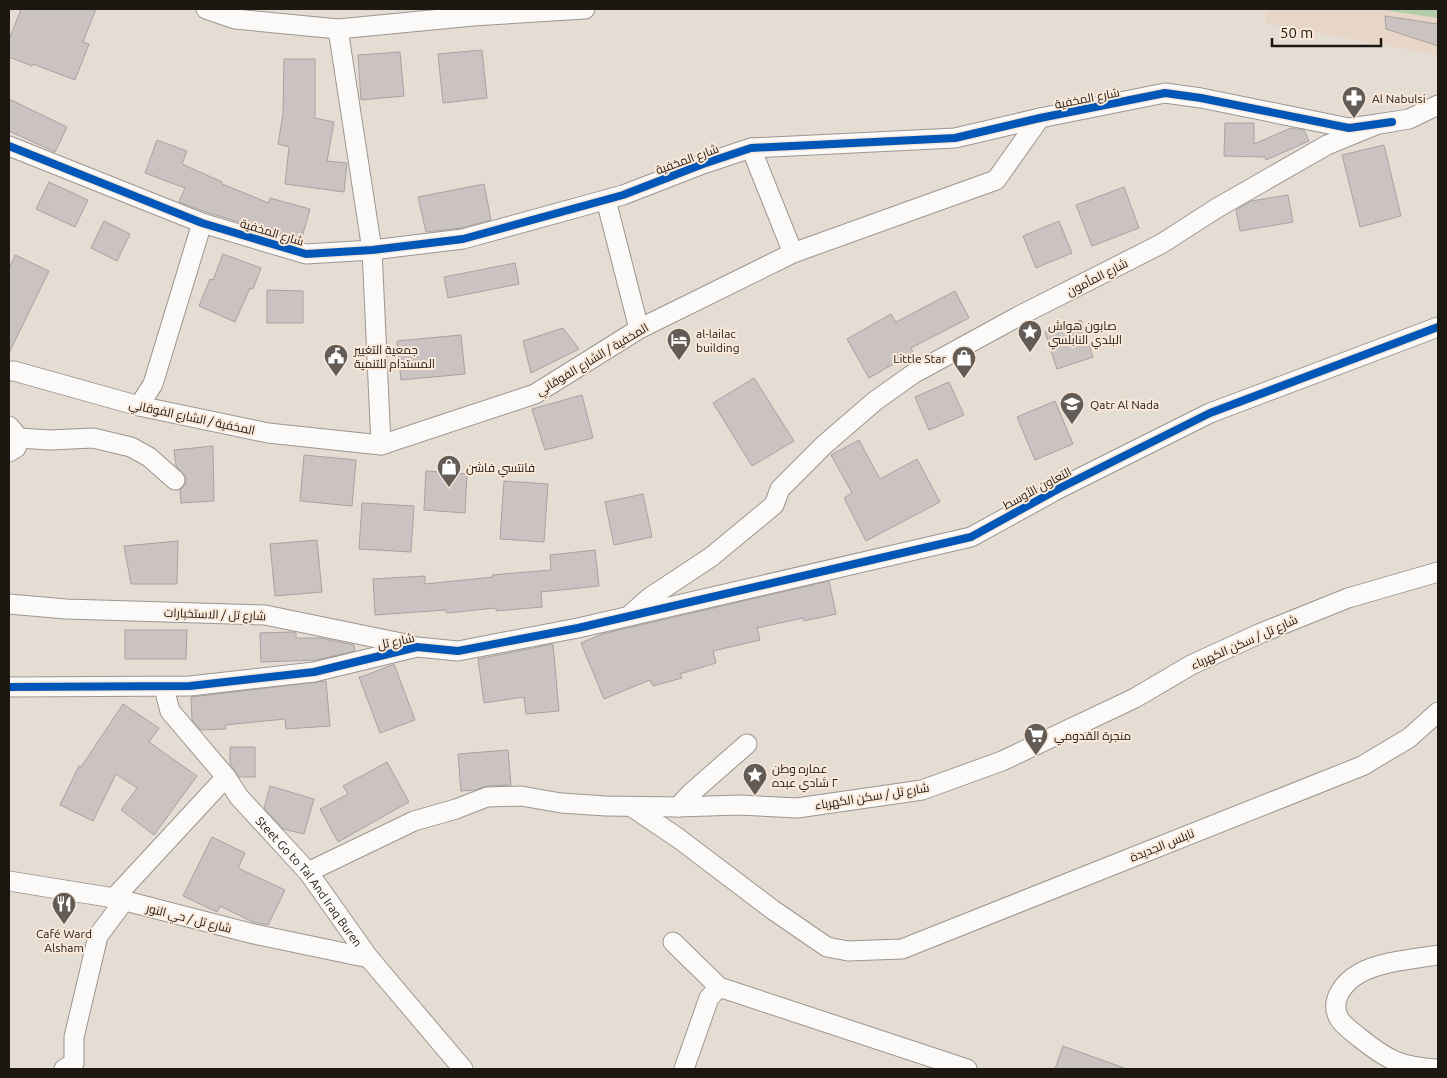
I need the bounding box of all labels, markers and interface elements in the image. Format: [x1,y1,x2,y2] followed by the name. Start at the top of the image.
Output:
[1272,15,1381,47] scale bar
[1280,24,1313,41] text: 50 m
[1053,85,1121,113] street label: شارع المخفية
[1341,85,1367,119] pharmacy icon: Al Nabulsi
[1372,92,1426,105] place label: Al Nabulsi
[654,142,721,178] street label: شارع المخفية
[238,216,306,250] street label: شارع المخفية
[1064,255,1131,300] street label: شارع المأمون
[1017,319,1043,353] place icon: صابون هواش البلدي النابلسي
[1048,319,1122,350] place label: صابون هواش البلدي النابلسي
[534,320,653,401] street label: المخفية / الشارع الفوقاني
[666,327,692,361] hotel icon: al-lailac building
[696,327,740,354] place label: al-lailac building
[323,343,349,377] public building icon: جمعية التغيير المستدام للتنمية
[353,343,435,372] place label: جمعية التغيير المستدام للتنمية
[951,345,977,379] shop icon: Little Star
[893,352,946,365] place label: Little Star
[1059,391,1085,425] school or university icon: Qatr Al Nada
[127,397,256,441] street label: المخفية / الشارع الفوقاني
[1090,398,1159,411] place label: Qatr Al Nada
[436,454,462,488] shop icon: فانتسي فاشن
[466,461,535,478] place label: فانتسي فاشن
[1001,465,1074,512] street label: التعاون الأوسط
[164,606,266,624] street label: شارع تل / الاستخبارات
[1189,613,1300,673] street label: شارع تل / سكن الكهرباء
[376,631,416,653] street label: شارع تل
[1023,722,1049,756] supermarket icon: منجرة القدومي
[1054,729,1131,746] place label: منجرة القدومي
[742,762,768,796] place icon: عماره وطن ٢ شادي عبده
[772,762,838,793] place label: عماره وطن ٢ شادي عبده
[814,781,931,813] street label: شارع تل / سكن الكهرباء
[254,814,365,949] street label: Steet Go to Tal And Iraq Buren
[1128,826,1196,865] street label: نابلس الجديدة
[51,891,77,925] restaurant icon: Café Ward Alsham
[143,901,233,939] street label: شارع تل / حي النور
[36,927,92,954] place label: Café Ward Alsham

